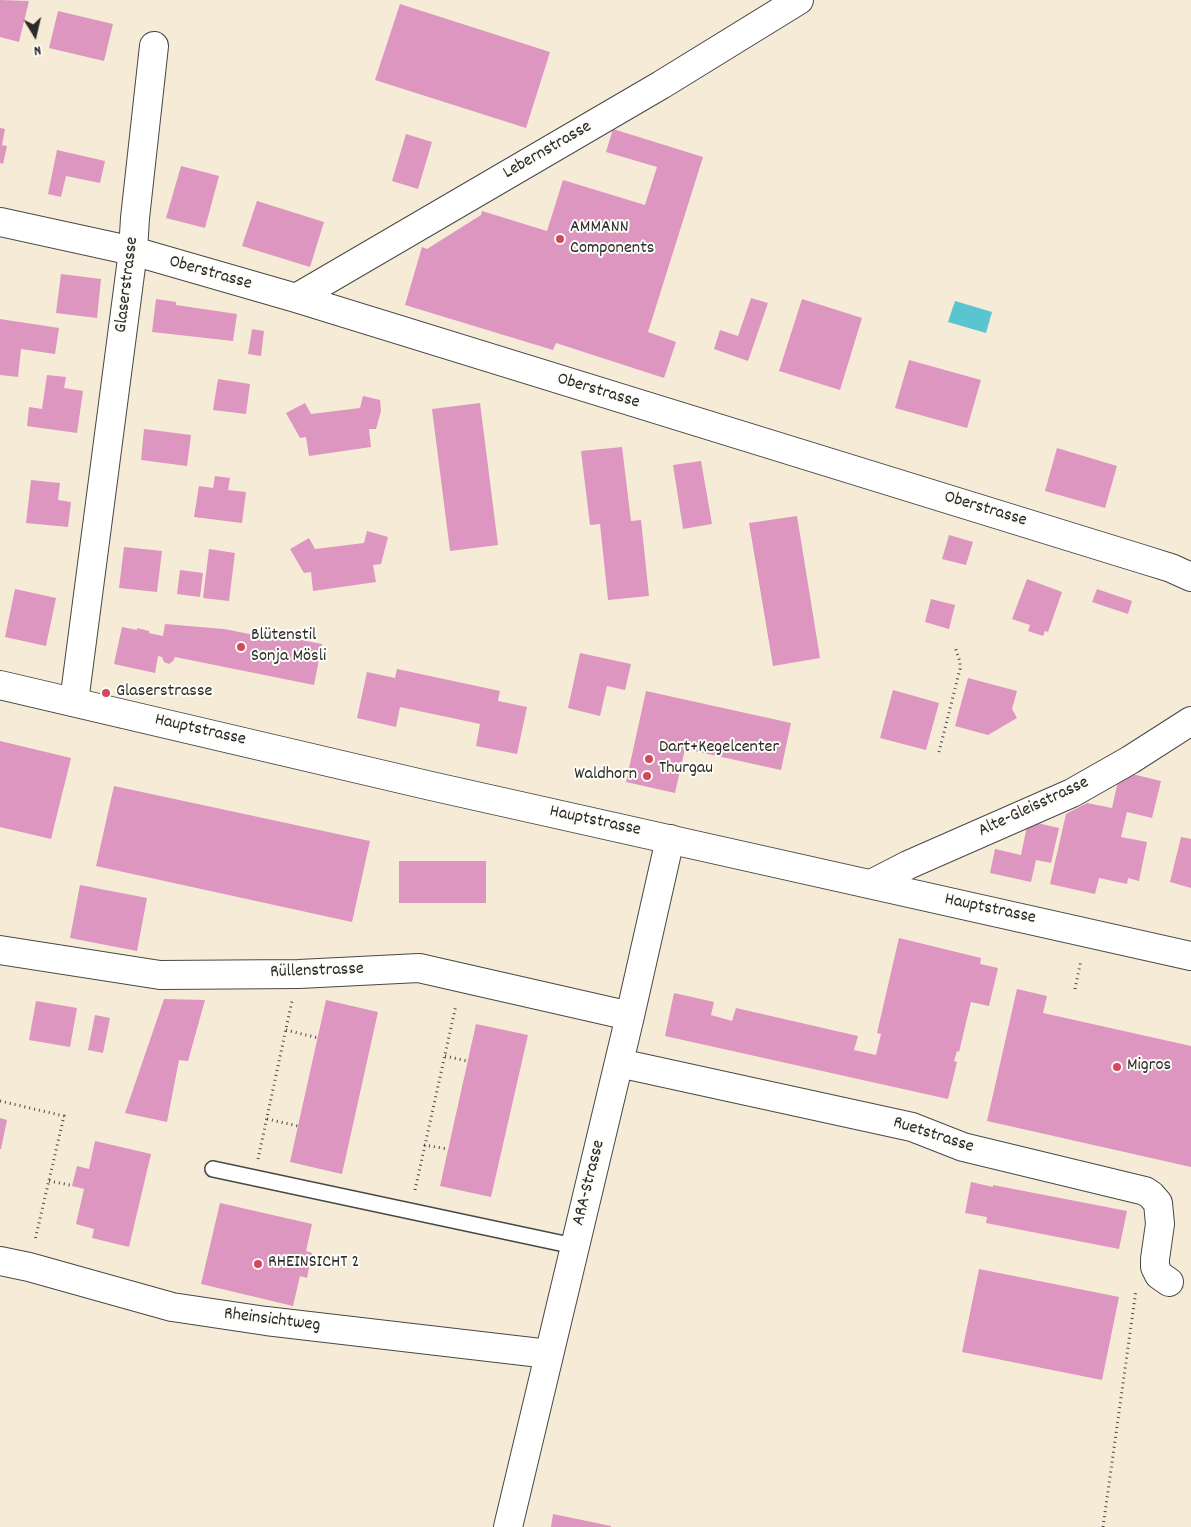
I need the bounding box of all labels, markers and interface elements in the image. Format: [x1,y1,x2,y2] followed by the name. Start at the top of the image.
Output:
[10,10,60,60] north arrow
[32,39,42,60] text: N
[500,117,596,185] street label: Lebernstrasse
[570,218,654,260] place label: AMMANN Components
[554,233,566,245] marker: AMMANN Components
[111,236,145,334] street label: Glaserstrasse
[166,252,254,296] street label: Oberstrasse
[554,369,642,415] street label: Oberstrasse
[941,487,1029,533] street label: Oberstrasse
[251,626,326,669] place label: Blütenstil Sonja Mösli
[235,641,247,653] marker: Blütenstil Sonja Mösli
[116,682,212,704] place label: Glaserstrasse
[100,687,112,699] marker: Glaserstrasse
[152,710,248,752] street label: Hauptstrasse
[659,738,779,781] place label: Dart+Kegelcenter Thurgau
[643,753,655,765] marker: Dart+Kegelcenter Thurgau
[574,765,637,787] place label: Waldhorn
[641,770,653,782] marker: Waldhorn
[975,773,1093,843] street label: Alte-Gleisstrasse
[547,802,643,842] street label: Hauptstrasse
[942,890,1038,930] street label: Hauptstrasse
[270,960,364,984] street label: Rüllenstrasse
[1127,1056,1171,1078] place label: Migros
[1111,1061,1123,1073] marker: Migros
[890,1113,976,1159] street label: Ruetstrasse
[569,1138,611,1228] street label: ARA-Strasse
[268,1253,359,1275] place label: RHEINSICHT 2
[252,1258,264,1270] marker: RHEINSICHT 2
[223,1304,321,1338] street label: Rheinsichtweg

